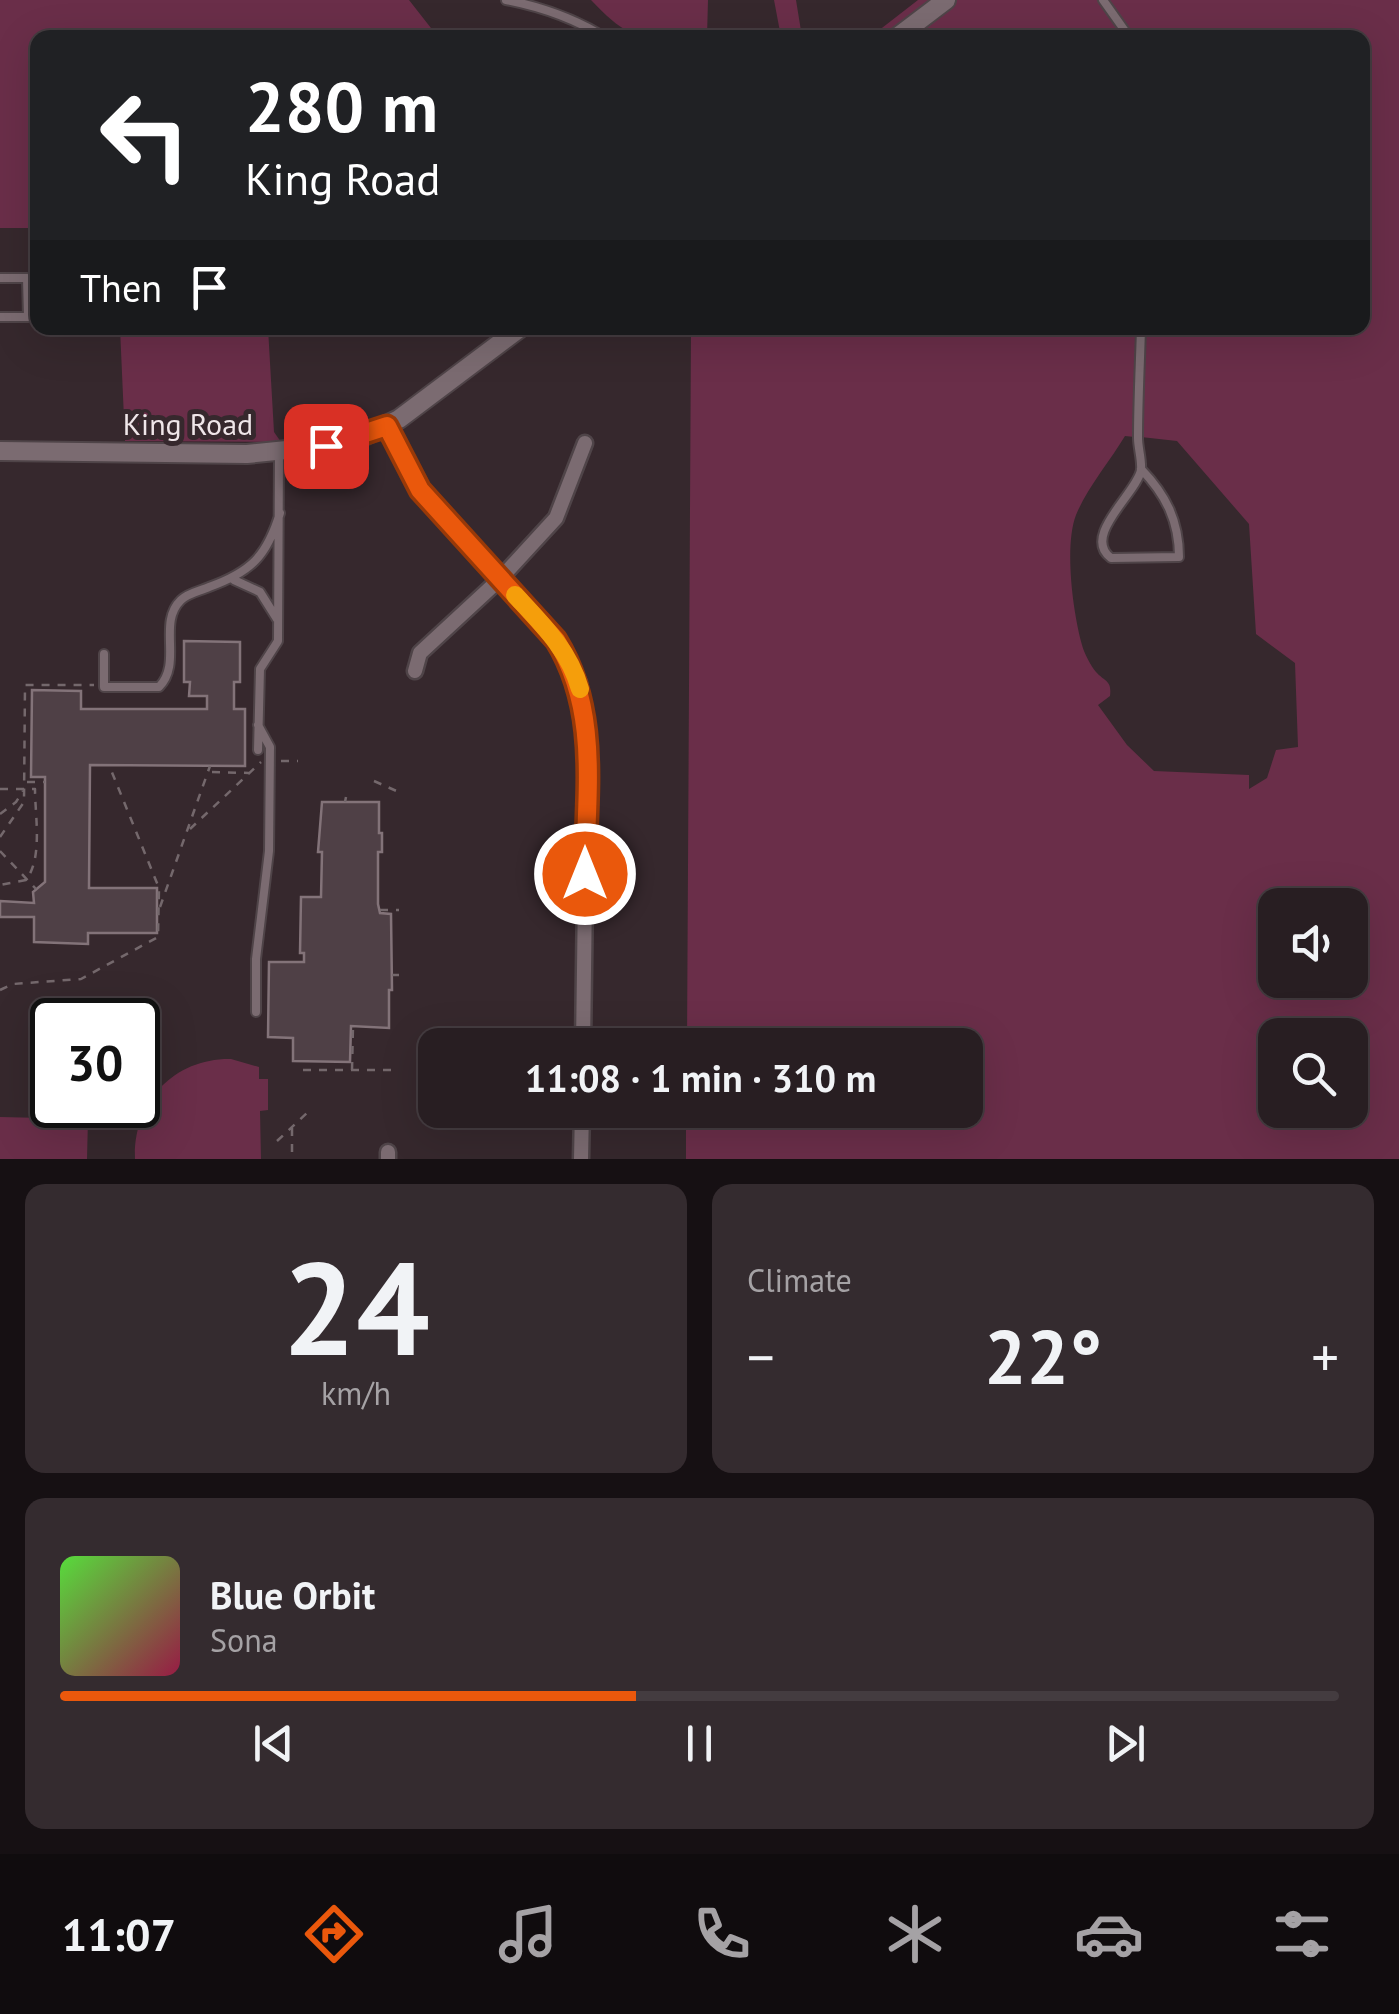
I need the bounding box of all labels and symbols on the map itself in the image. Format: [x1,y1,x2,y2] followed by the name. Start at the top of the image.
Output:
[123,404,253,443] street label: King Road
[284,404,369,489] pin
[533,822,637,926] position arrow
[30,998,160,1128] speed limit sign: 30

